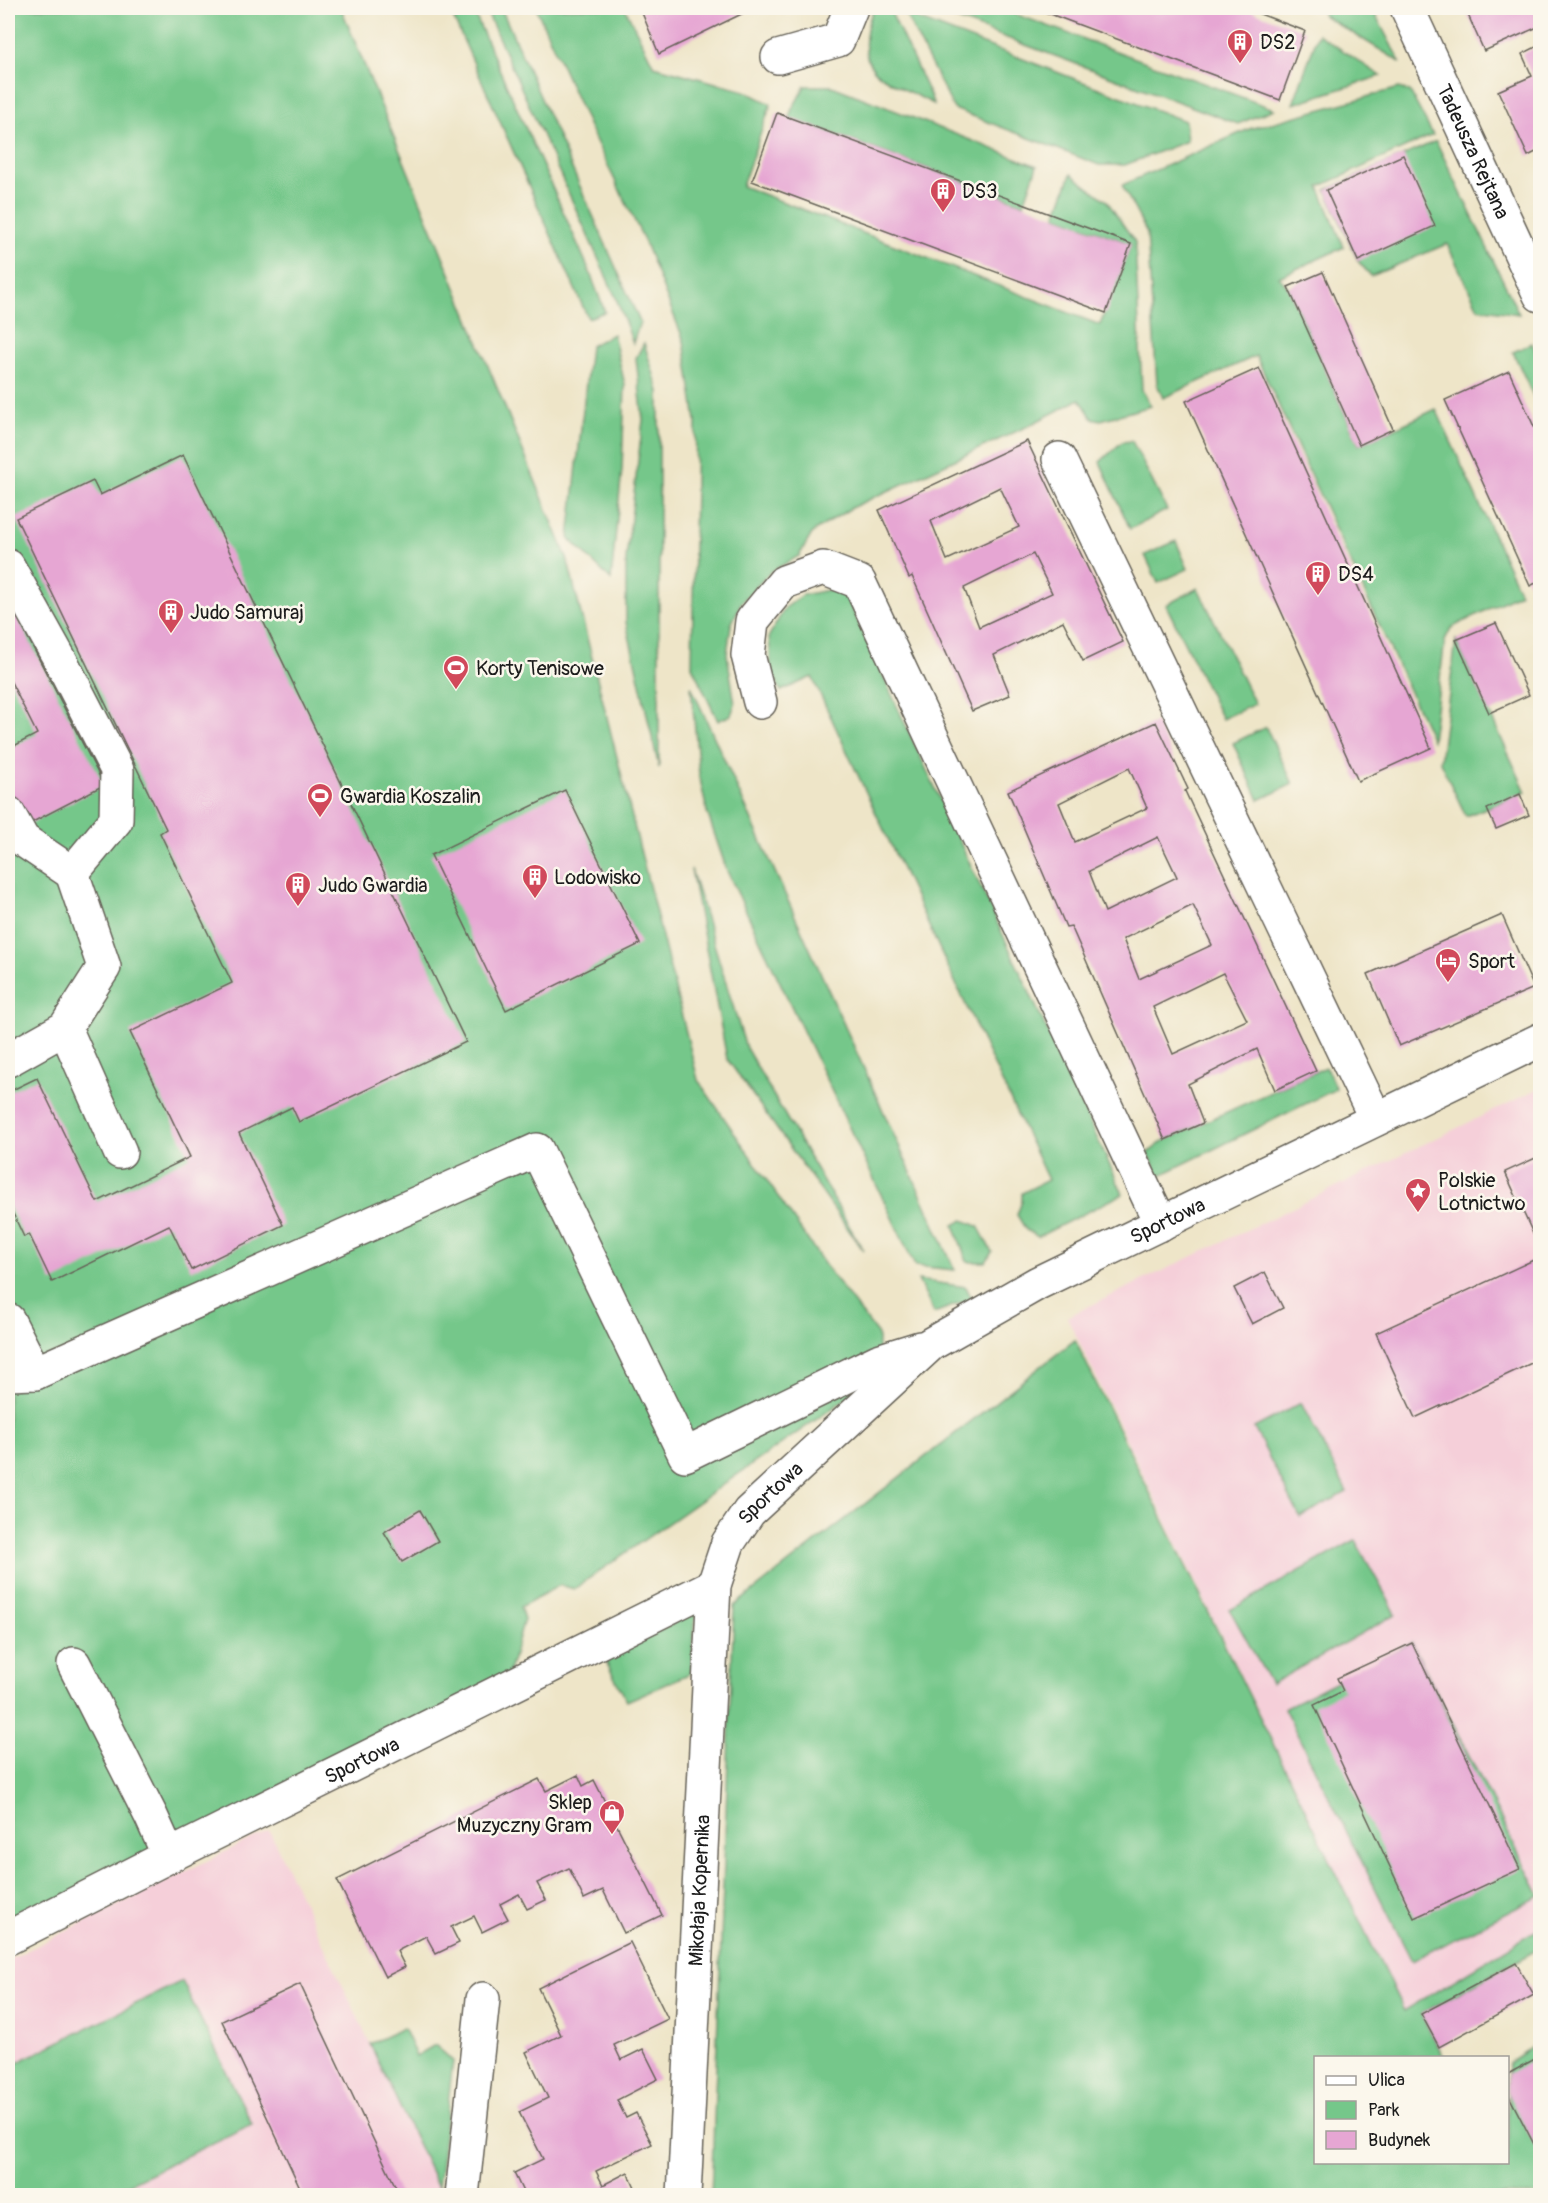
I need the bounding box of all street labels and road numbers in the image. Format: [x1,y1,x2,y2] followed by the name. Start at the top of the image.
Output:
[1431,80,1515,223] street label: Tadeusza Rejtana
[1126,1192,1209,1250] street label: Sportowa
[733,1457,808,1529] street label: Sportowa
[320,1731,404,1790] street label: Sportowa
[683,1814,716,1967] street label: Mikołaja Kopernika

